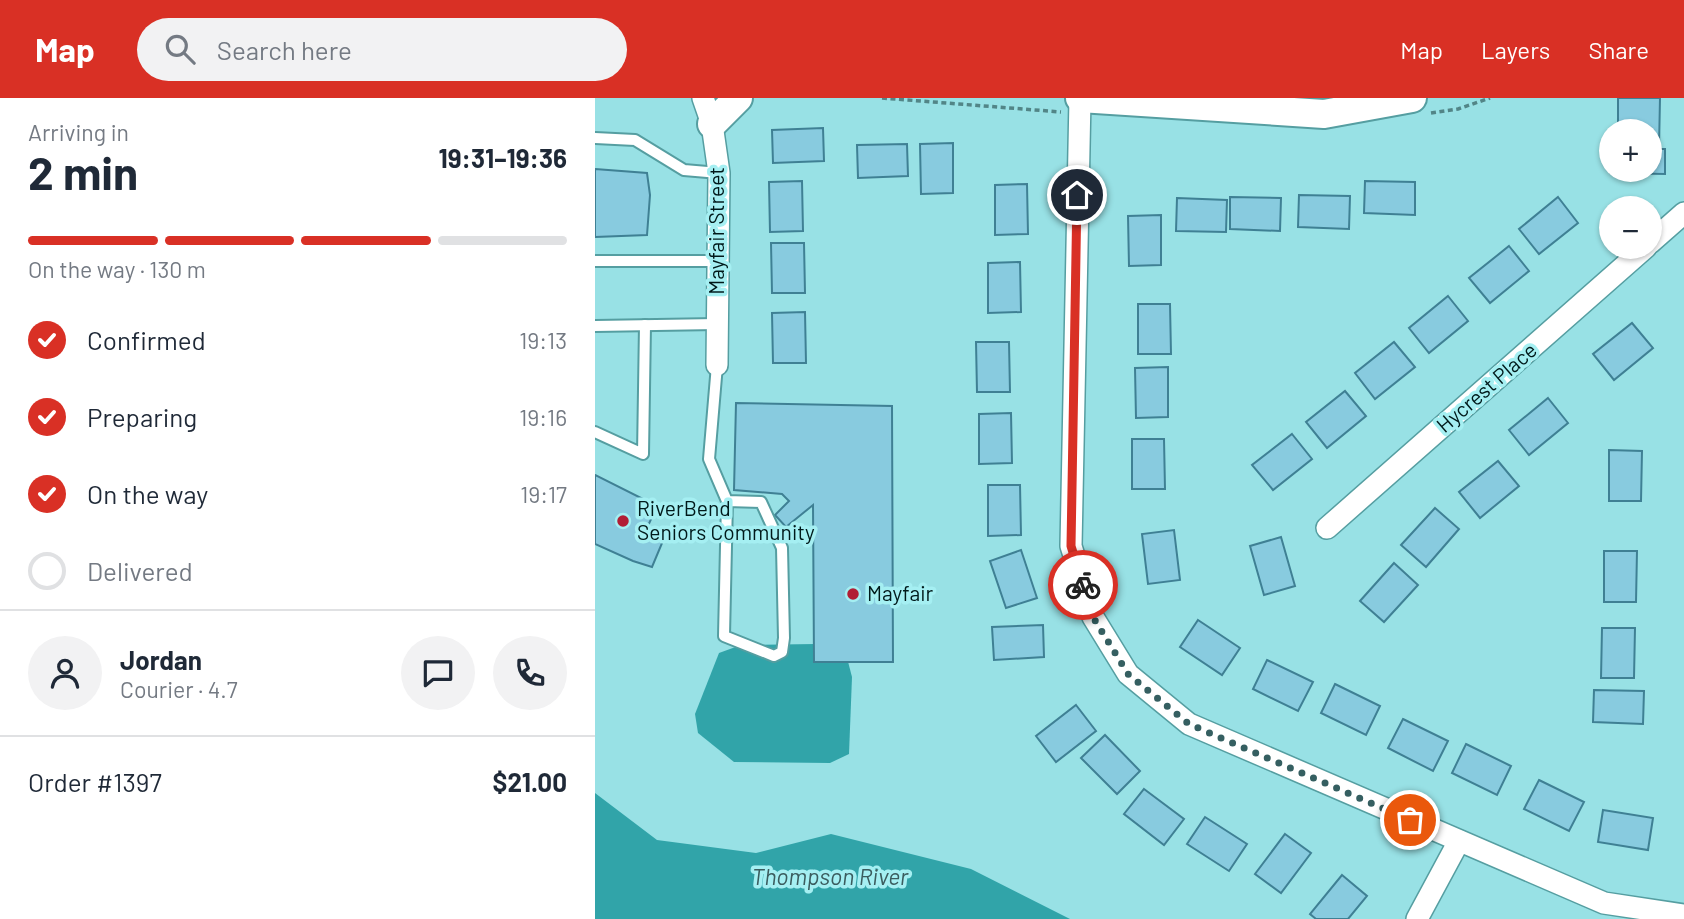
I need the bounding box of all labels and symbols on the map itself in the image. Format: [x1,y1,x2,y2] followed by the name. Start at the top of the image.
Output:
[1047,165,1107,225] pin
[703,167,728,295] street label: Mayfair Street
[1431,337,1541,437] street label: Hycrest Place
[637,495,815,544] place label: RiverBend Seniors Community
[615,513,631,529] marker: RiverBend Seniors Community
[1048,550,1118,620] courier
[867,580,933,605] place label: Mayfair
[845,586,861,602] marker: Mayfair
[1380,790,1440,850] pin
[752,862,909,890] water label: Thompson River

